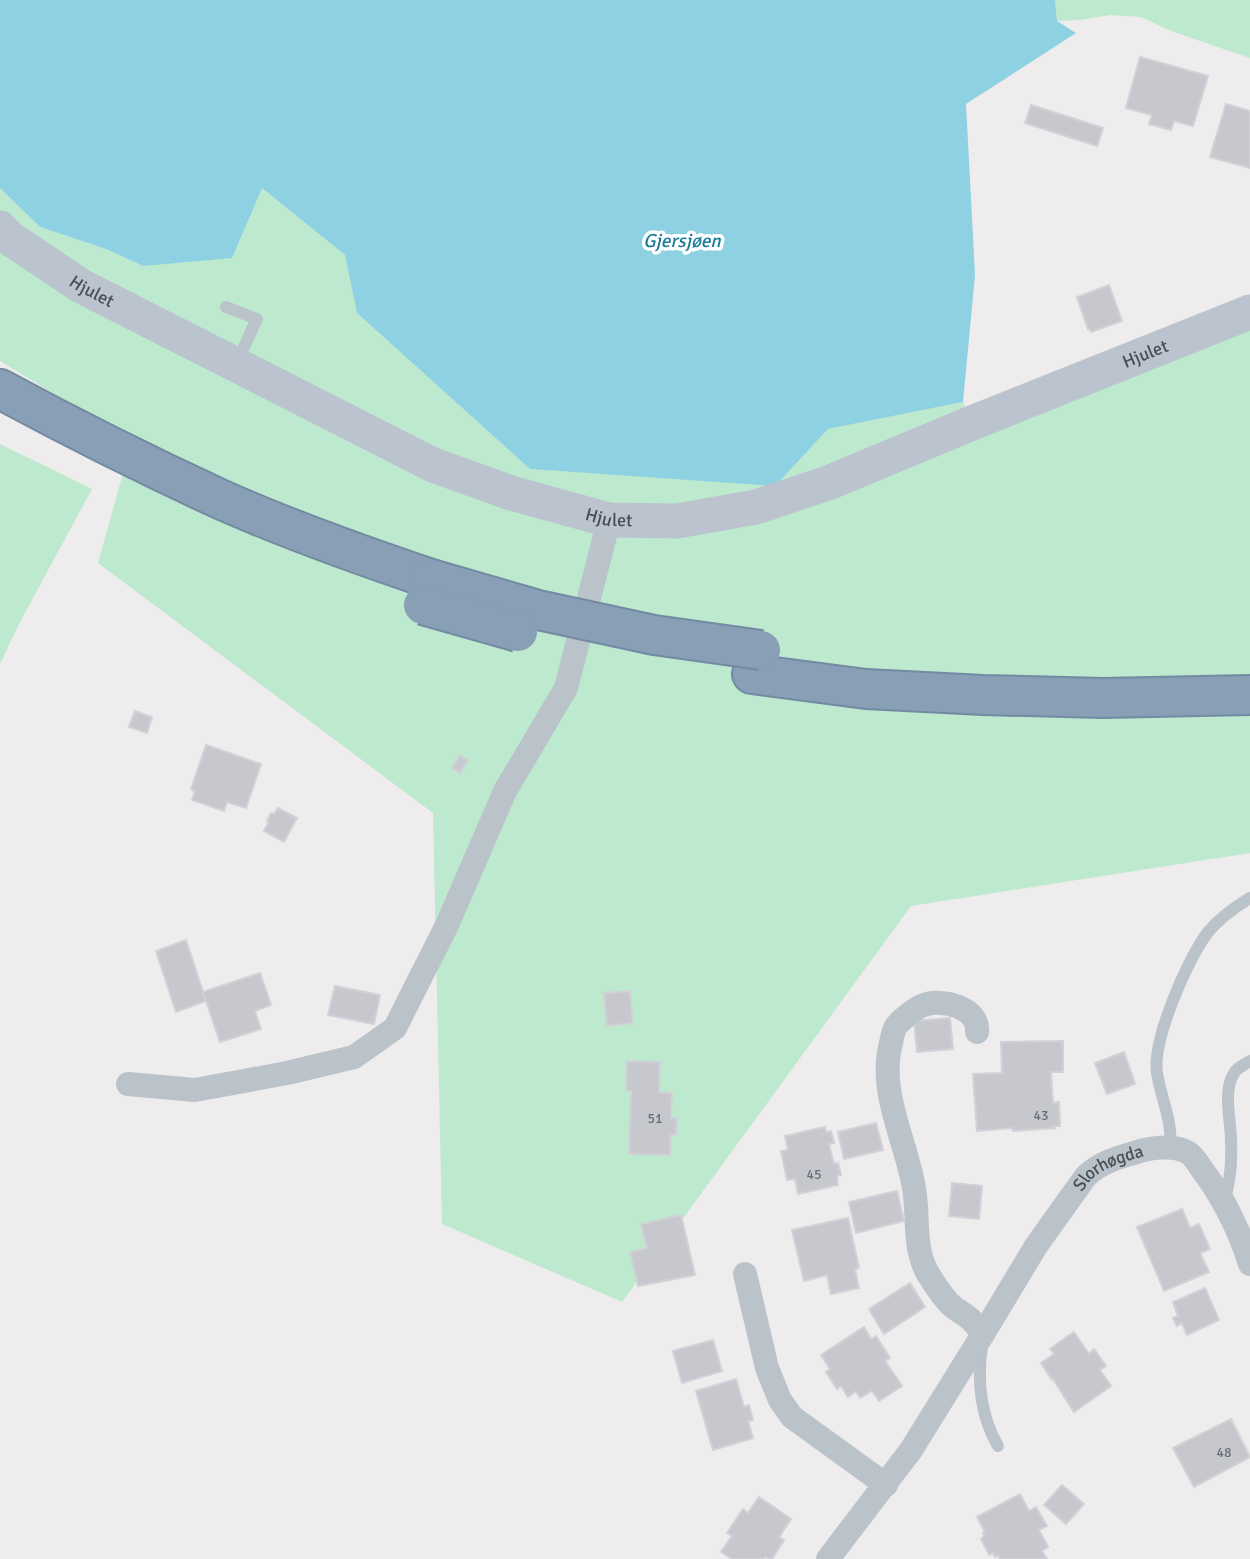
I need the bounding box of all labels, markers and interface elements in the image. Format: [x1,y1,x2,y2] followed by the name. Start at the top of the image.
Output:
[643,229,721,253] water label: Gjersjøen
[65,270,118,312] street label: Hjulet
[1119,335,1171,373] street label: Hjulet
[583,503,633,531] street label: Hjulet
[1033,1107,1049,1124] house number: 43
[647,1110,663,1127] house number: 51
[1068,1140,1146,1195] street label: Slorhøgda
[806,1166,822,1183] house number: 45
[1216,1444,1232,1461] house number: 48

